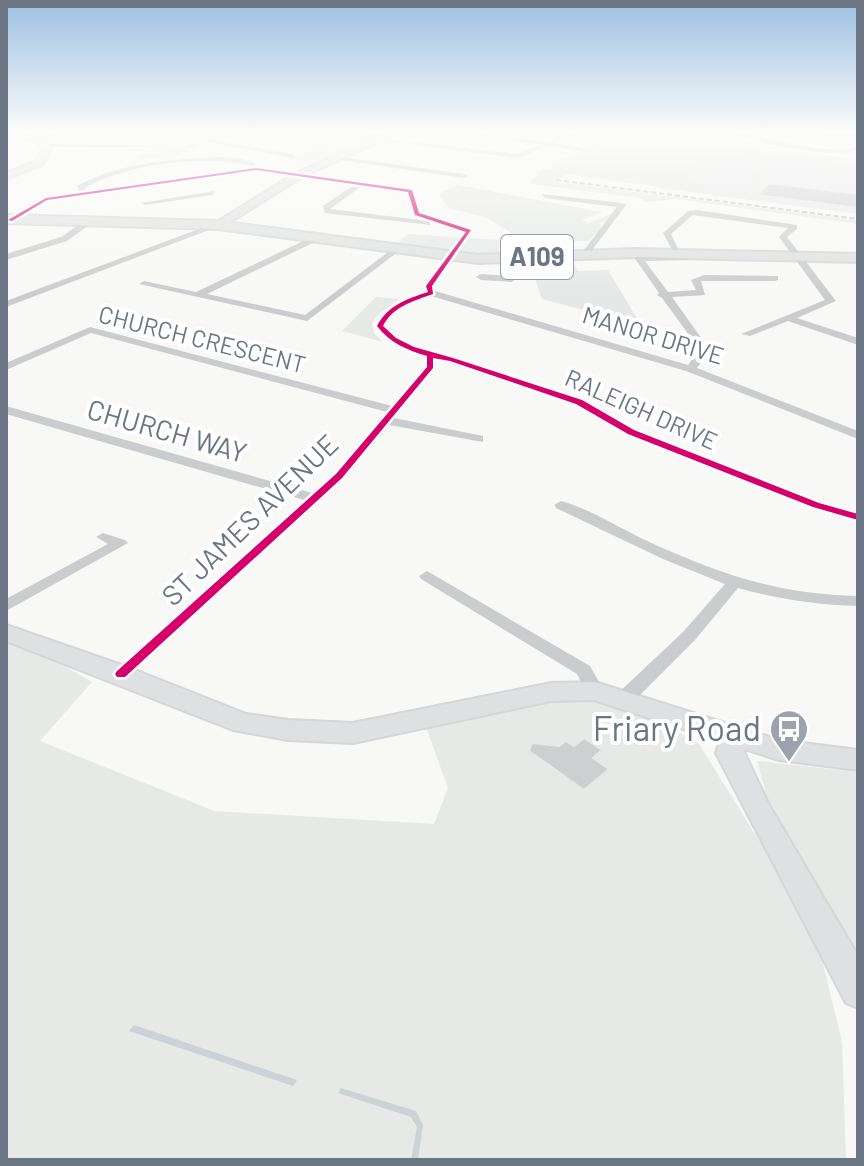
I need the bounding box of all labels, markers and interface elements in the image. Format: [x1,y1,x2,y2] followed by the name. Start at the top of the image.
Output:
[501,235,573,279] road number: A109
[96,299,309,378] street label: CHURCH CRESCENT
[579,299,728,370] street label: MANOR DRIVE
[561,362,722,455] street label: RALEIGH DRIVE
[84,391,251,469] street label: CHURCH WAY
[154,427,345,612] street label: ST JAMES AVENUE
[593,707,761,748] place label: Friary Road
[768,708,810,763] bus stop icon: Friary Road

